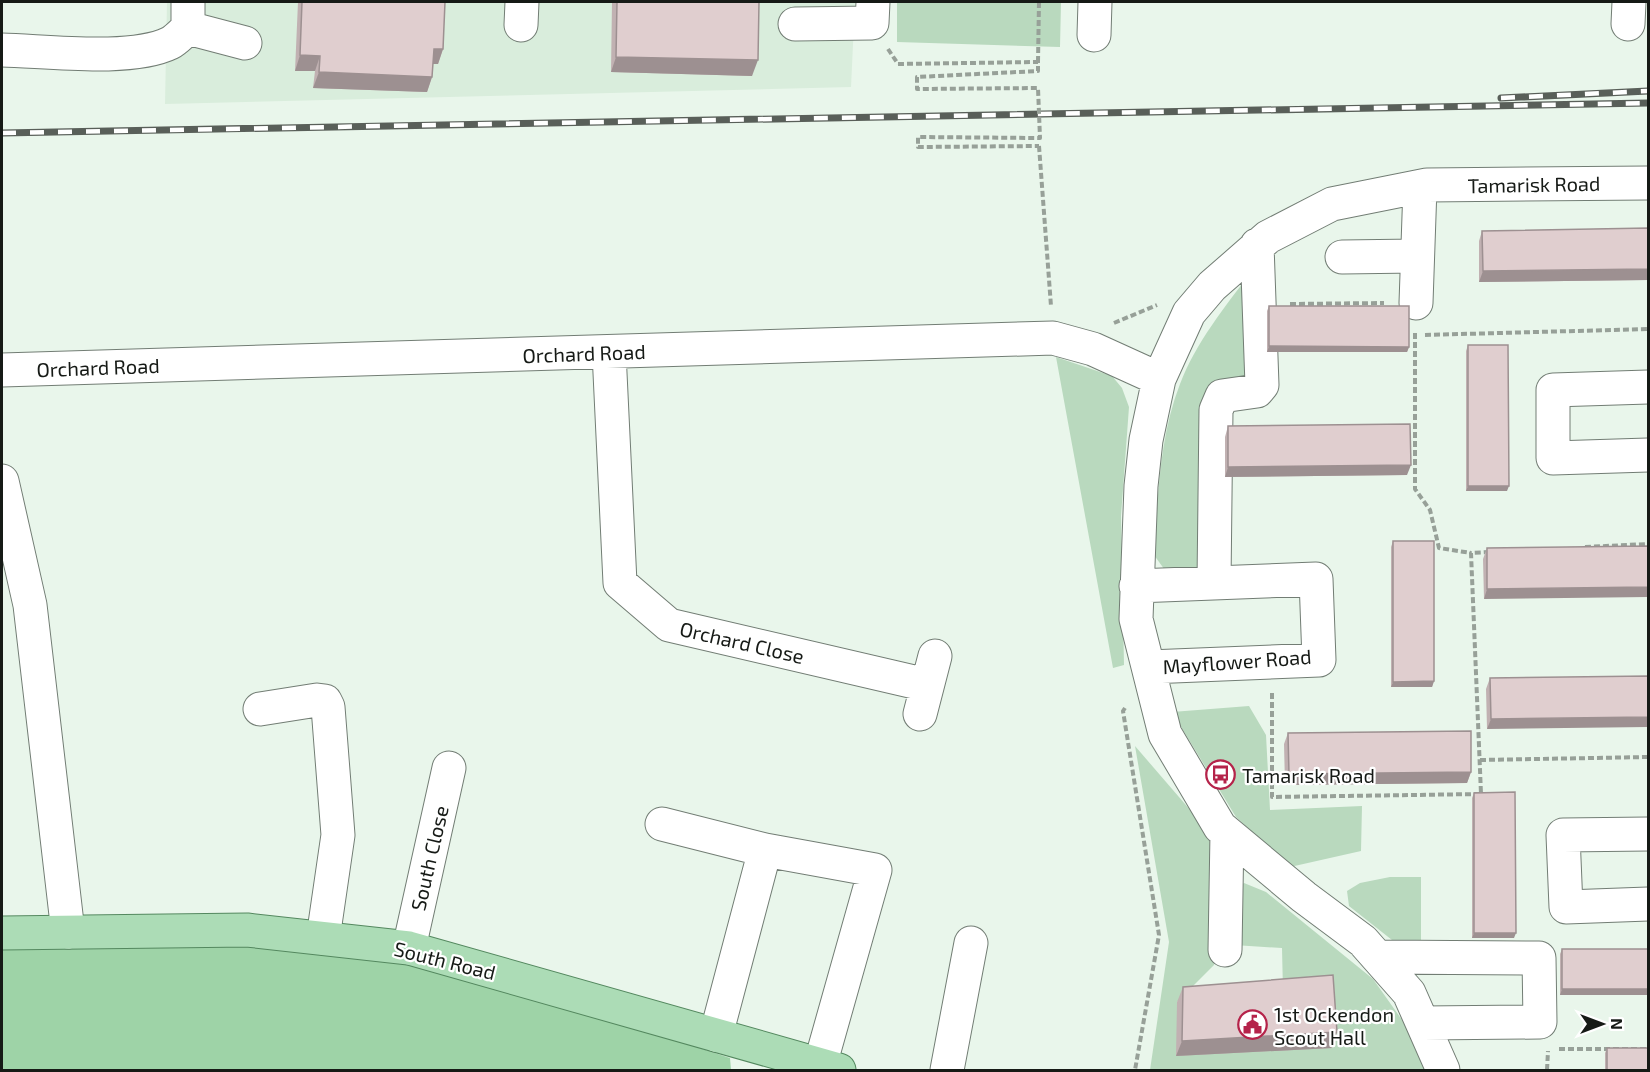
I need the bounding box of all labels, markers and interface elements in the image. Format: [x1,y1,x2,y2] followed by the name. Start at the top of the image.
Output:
[1467,171,1601,197] street label: Tamarisk Road
[522,339,646,367] street label: Orchard Road
[36,353,160,381] street label: Orchard Road
[678,616,806,668] street label: Orchard Close
[1162,644,1312,678] street label: Mayflower Road
[1205,759,1237,791] bus stop icon: Tamarisk Road
[1242,763,1375,787] place label: Tamarisk Road
[405,803,453,913] street label: South Close
[392,936,498,984] street label: South Road
[1572,994,1632,1054] north arrow
[1274,1002,1394,1049] place label: 1st Ockendon Scout Hall
[1237,1009,1269,1041] public building icon: 1st Ockendon Scout Hall
[1608,1018,1627,1030] text: N

